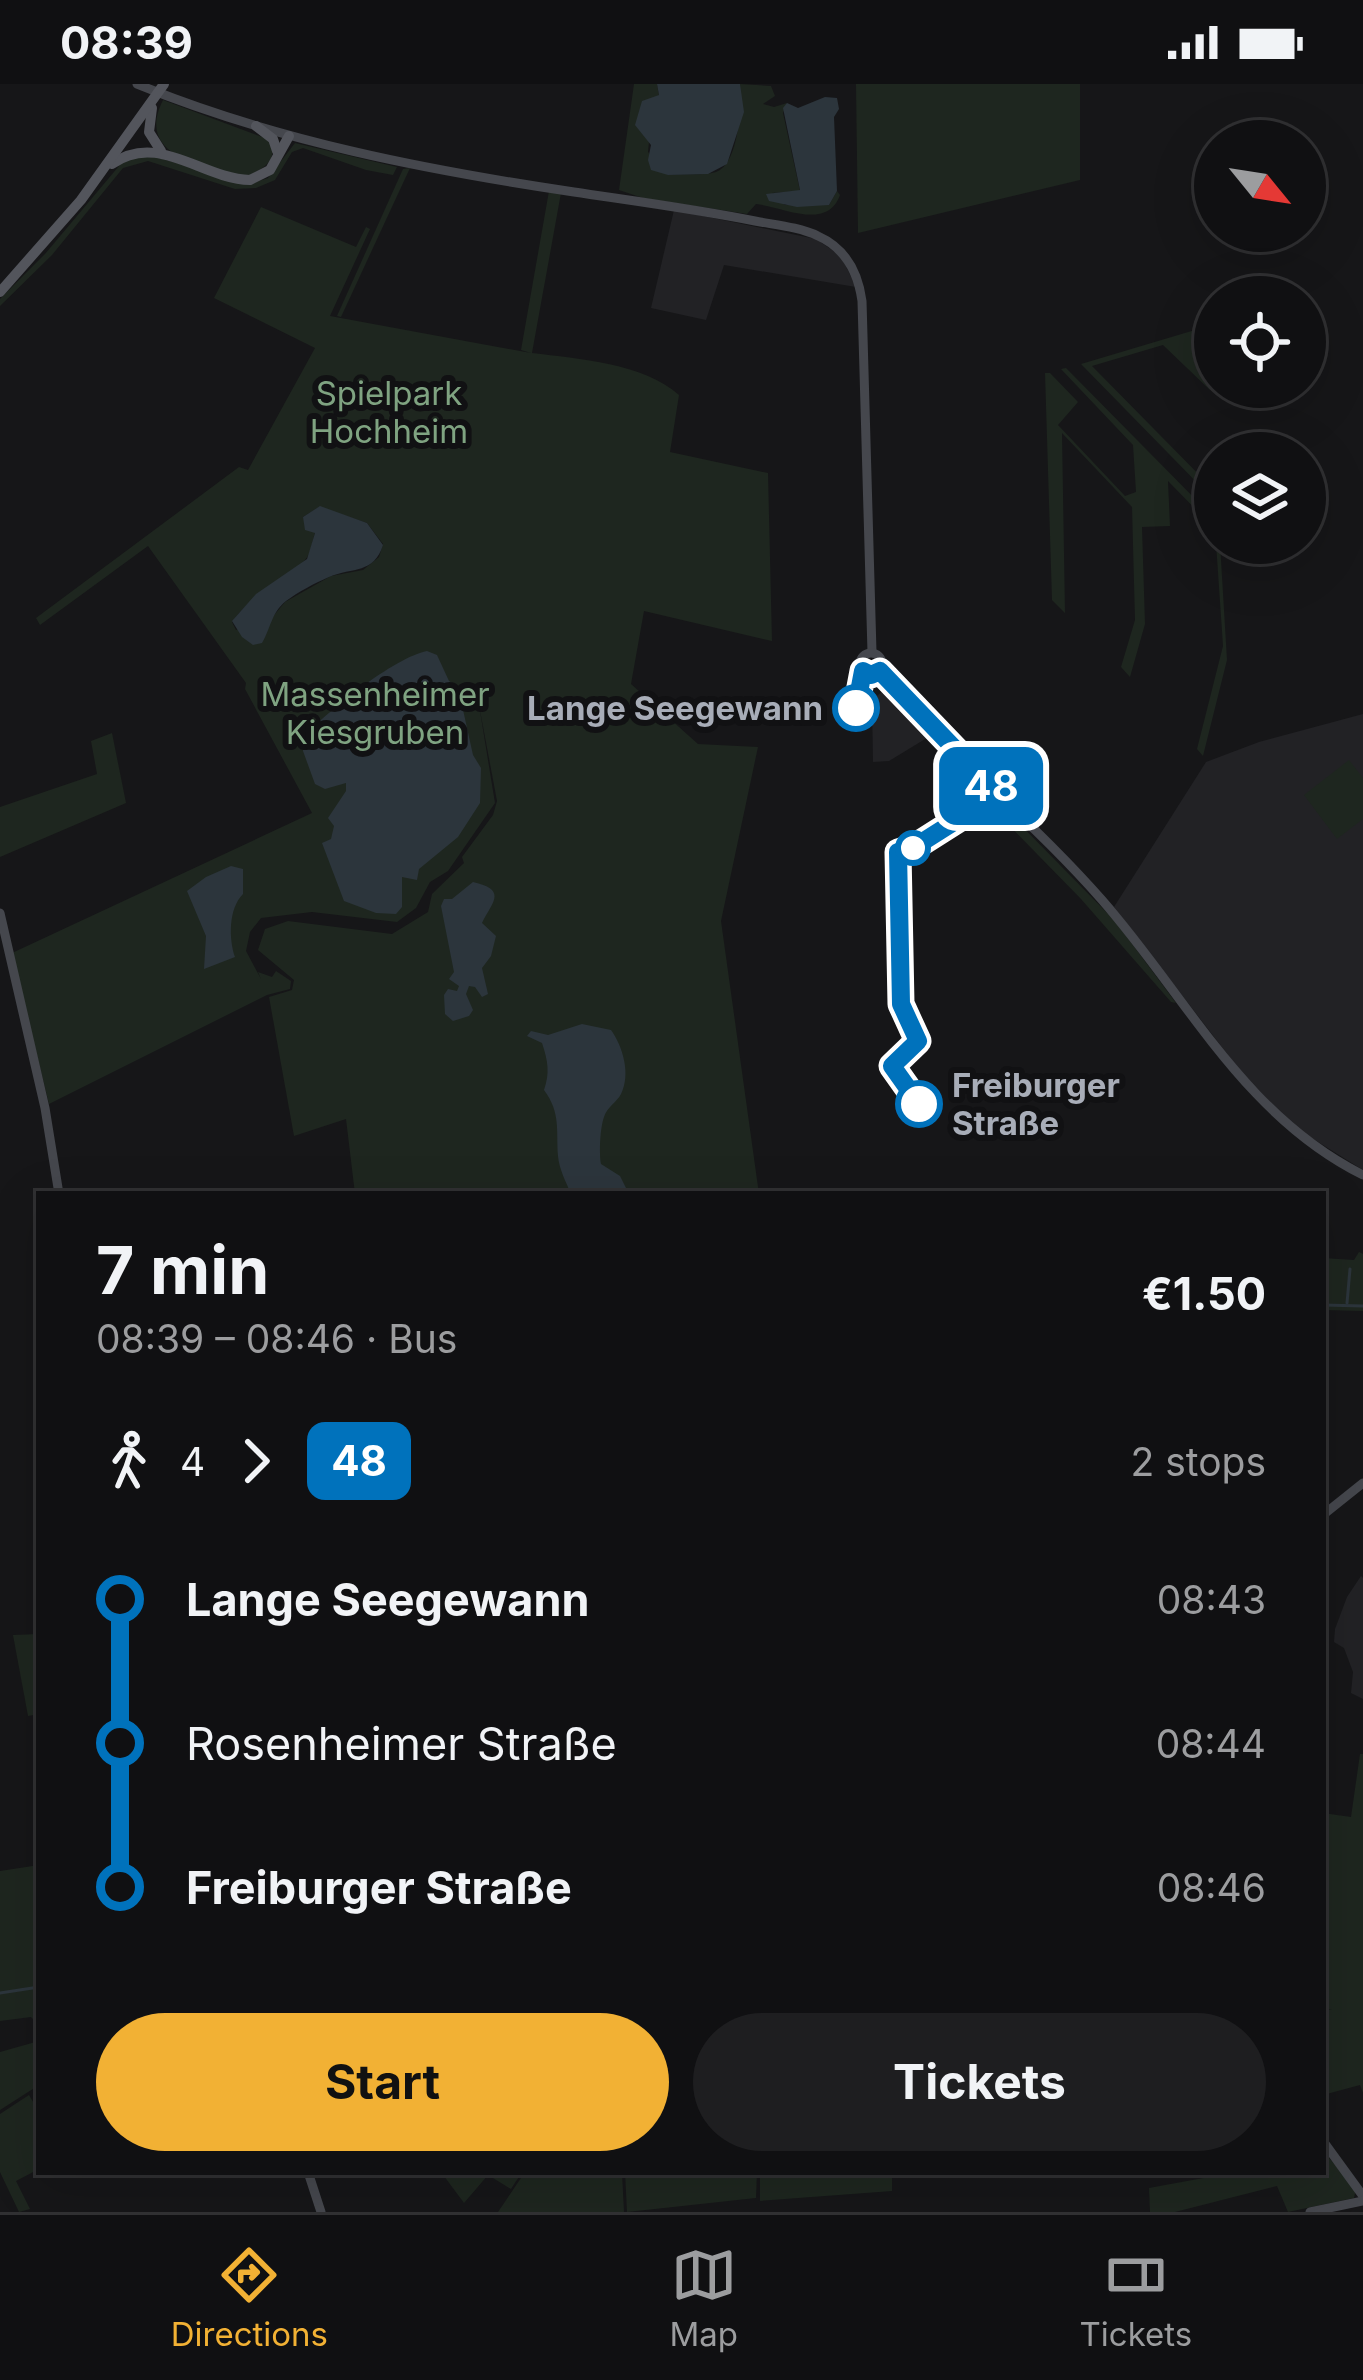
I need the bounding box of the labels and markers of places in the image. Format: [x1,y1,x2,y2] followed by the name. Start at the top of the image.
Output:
[834,686,878,730] marker: Lange Seegewann
[527,688,823,728] place label: Lange Seegewann
[897,832,929,864] unlabelled marker
[952,1065,1120,1143] place label: Freiburger Straße
[897,1082,941,1126] marker: Freiburger Straße

